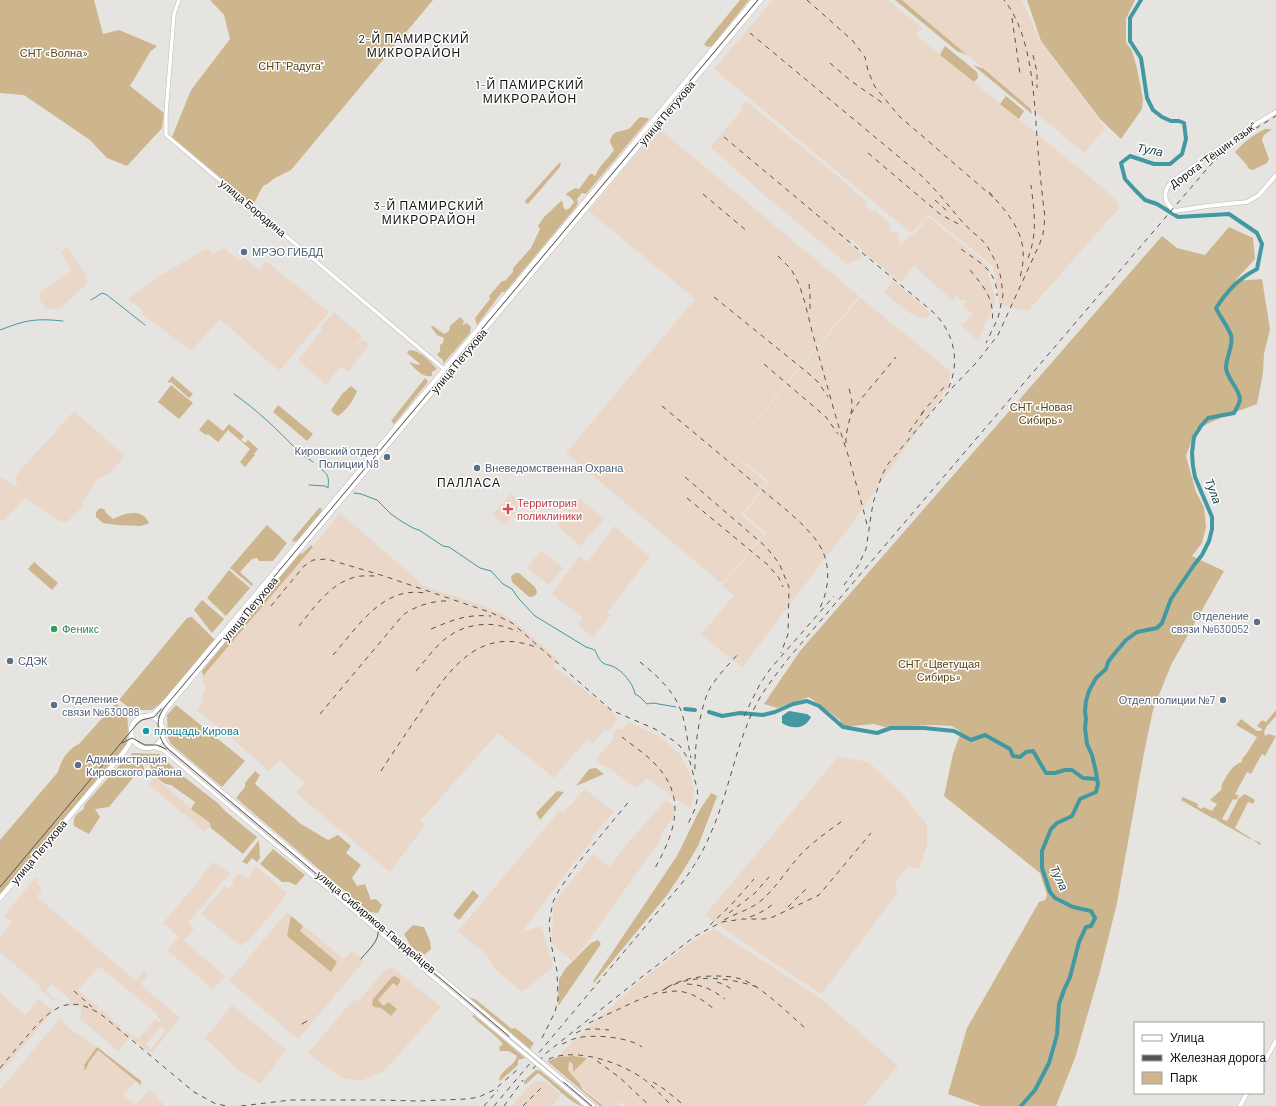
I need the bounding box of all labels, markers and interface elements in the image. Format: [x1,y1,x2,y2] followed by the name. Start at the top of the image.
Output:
[358,31,470,59] district label: 2-Й ПАМИРСКИЙ МИКРОРАЙОН
[20,46,88,59] park label: СНТ «Волна»
[258,59,324,72] park label: СНТ "Радуга"
[476,77,584,105] district label: 1-Й ПАМИРСКИЙ МИКРОРАЙОН
[636,77,698,148] street label: улица Петухова
[1167,119,1259,190] street label: Дорога "Тёщин язык"
[1136,140,1165,159] water label: Тула
[218,176,290,240] street label: улица Бородина
[374,198,484,226] district label: 3-Й ПАМИРСКИЙ МИКРОРАЙОН
[252,245,324,258] place label: МРЭО ГИБДД
[239,247,249,257] marker: МРЭО ГИБДД
[428,325,490,396] street label: улица Петухова
[1010,400,1072,426] park label: СНТ «Новая Сибирь»
[295,444,379,470] place label: Кировский отдел Полиции N8
[382,452,392,462] marker: Кировский отдел Полиции N8
[485,461,624,474] place label: Вневедомственная Охрана
[472,463,482,473] marker: Вневедомственная Охрана
[437,475,501,489] district label: ПАЛЛАСА
[1202,476,1225,506] water label: Тула
[517,496,582,522] place label: Территория поликлиники
[502,503,514,515] marker: Территория поликлиники
[219,573,281,644] street label: улица Петухова
[1171,609,1249,635] place label: Отделение связи №630052
[1252,617,1262,627] marker: Отделение связи №630052
[62,622,100,635] place label: Феникс
[49,624,59,634] marker: Феникс
[18,654,48,667] place label: СДЭК
[5,656,15,666] marker: СДЭК
[898,657,980,683] park label: СНТ «Цветущая Сибирь»
[62,692,140,718] place label: Отделение связи №630088
[1119,693,1215,706] place label: Отдел полиции №7
[1218,695,1228,705] marker: Отдел полиции №7
[49,700,59,710] marker: Отделение связи №630088
[154,724,240,737] place label: площадь Кирова
[141,726,151,736] marker: площадь Кирова
[86,752,183,778] place label: Администрация Кировского района
[73,760,83,770] marker: Администрация Кировского района
[8,816,70,887] street label: улица Петухова
[1047,863,1072,893] water label: Тула
[314,868,439,976] street label: улица Сибиряков-Гвардейцев
[1134,1022,1264,1094] legend
[1170,1030,1204,1045] text: Улица
[1170,1050,1266,1065] text: Железная дорога
[1170,1070,1198,1085] text: Парк

